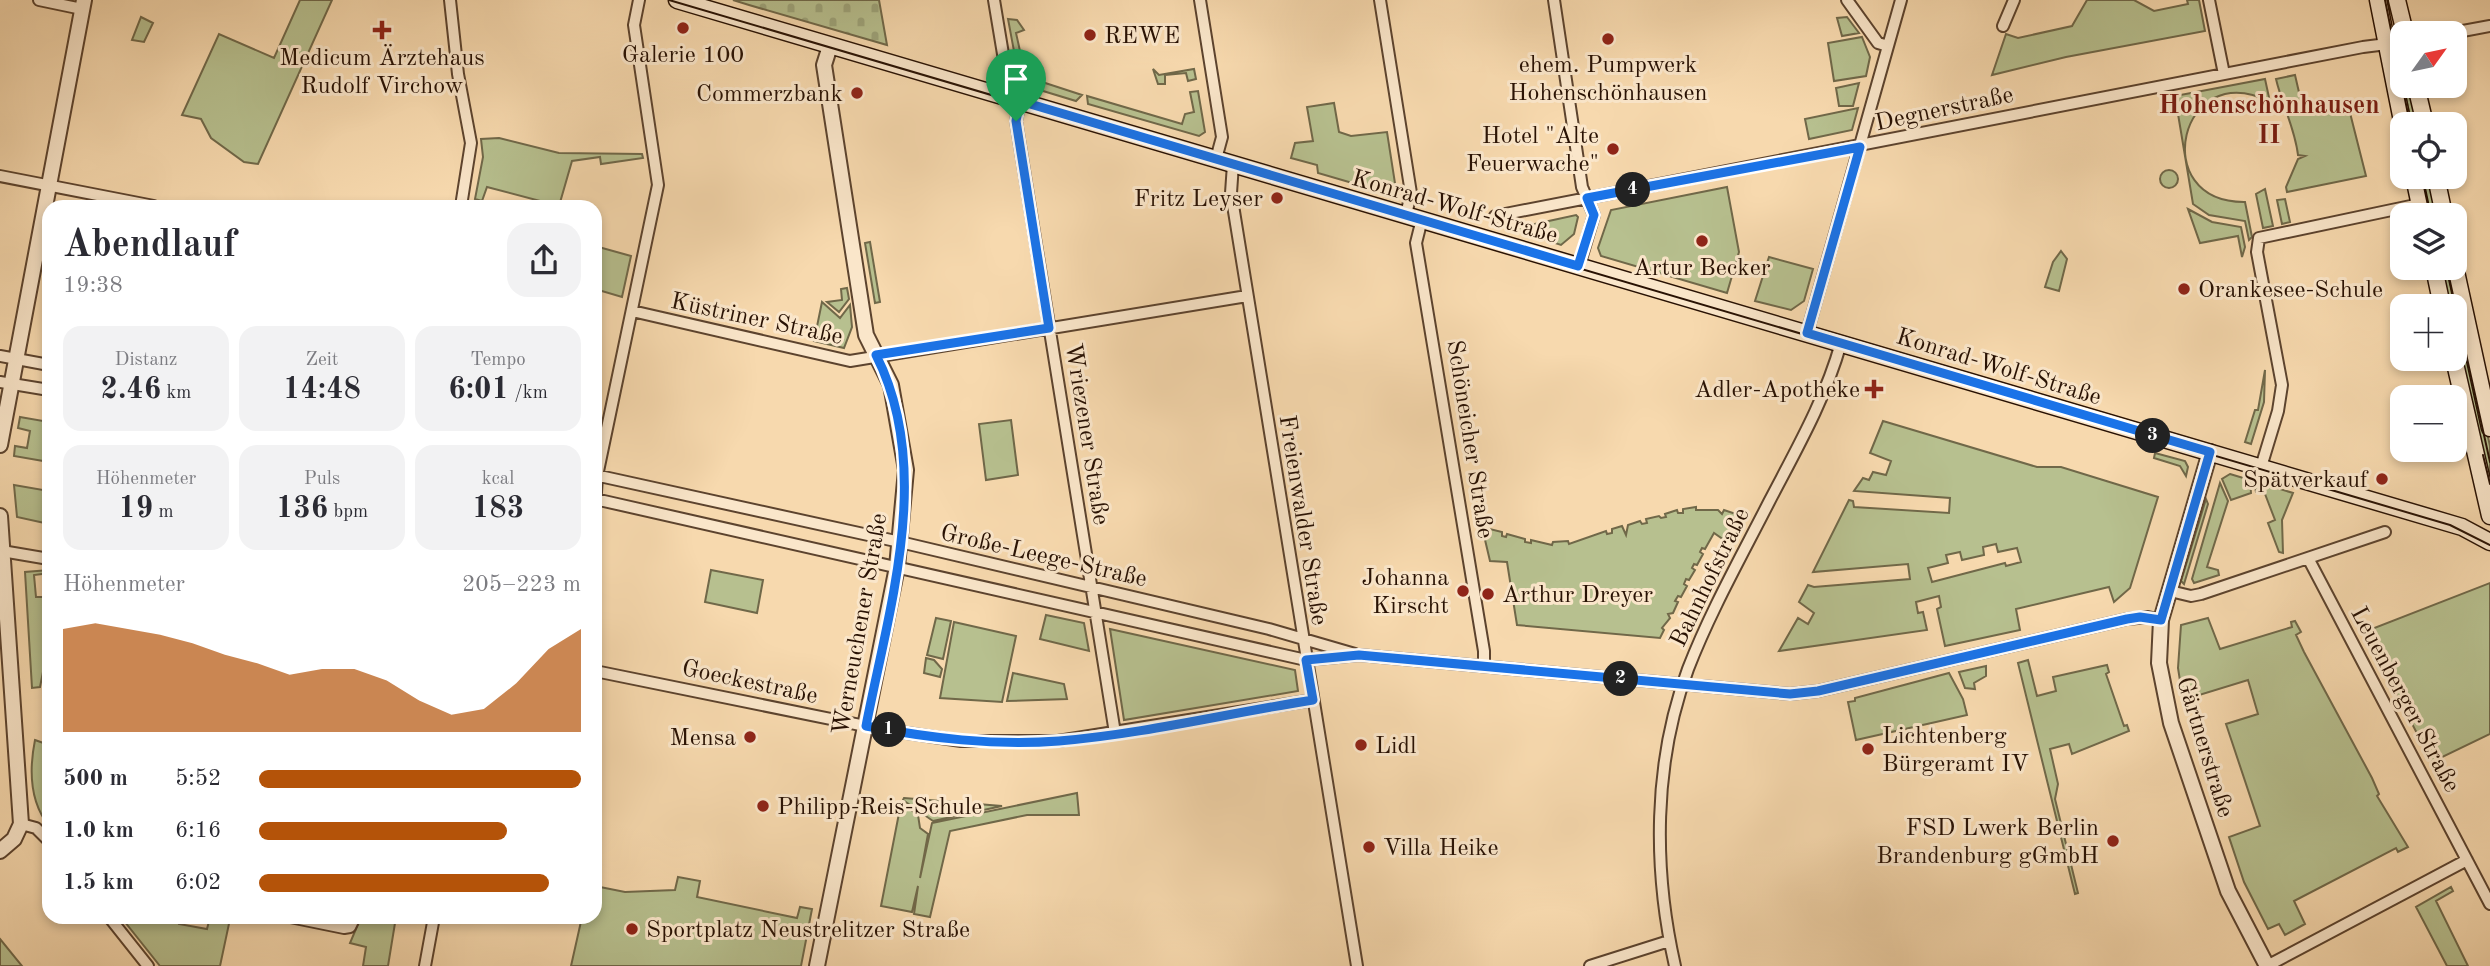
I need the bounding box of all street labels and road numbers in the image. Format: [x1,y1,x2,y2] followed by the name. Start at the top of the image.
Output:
[1873,84,2016,136] street label: Degnerstraße
[1349,167,1560,249] street label: Konrad-Wolf-Straße
[668,290,845,350] street label: Küstriner Straße
[1893,325,2104,411] street label: Konrad-Wolf-Straße
[1441,338,1497,540] street label: Schöneicher Straße
[1060,342,1112,527] street label: Wriezener Straße
[1274,413,1331,627] street label: Freienwalder Straße
[1667,505,1755,651] street label: Bahnhofstraße
[830,512,892,737] street label: Werneuchener Straße
[938,521,1149,592] street label: Große-Leege-Straße
[2345,603,2463,797] street label: Leuenberger Straße
[679,657,820,709] street label: Goeckestraße
[2171,675,2237,821] street label: Gärtnerstraße

